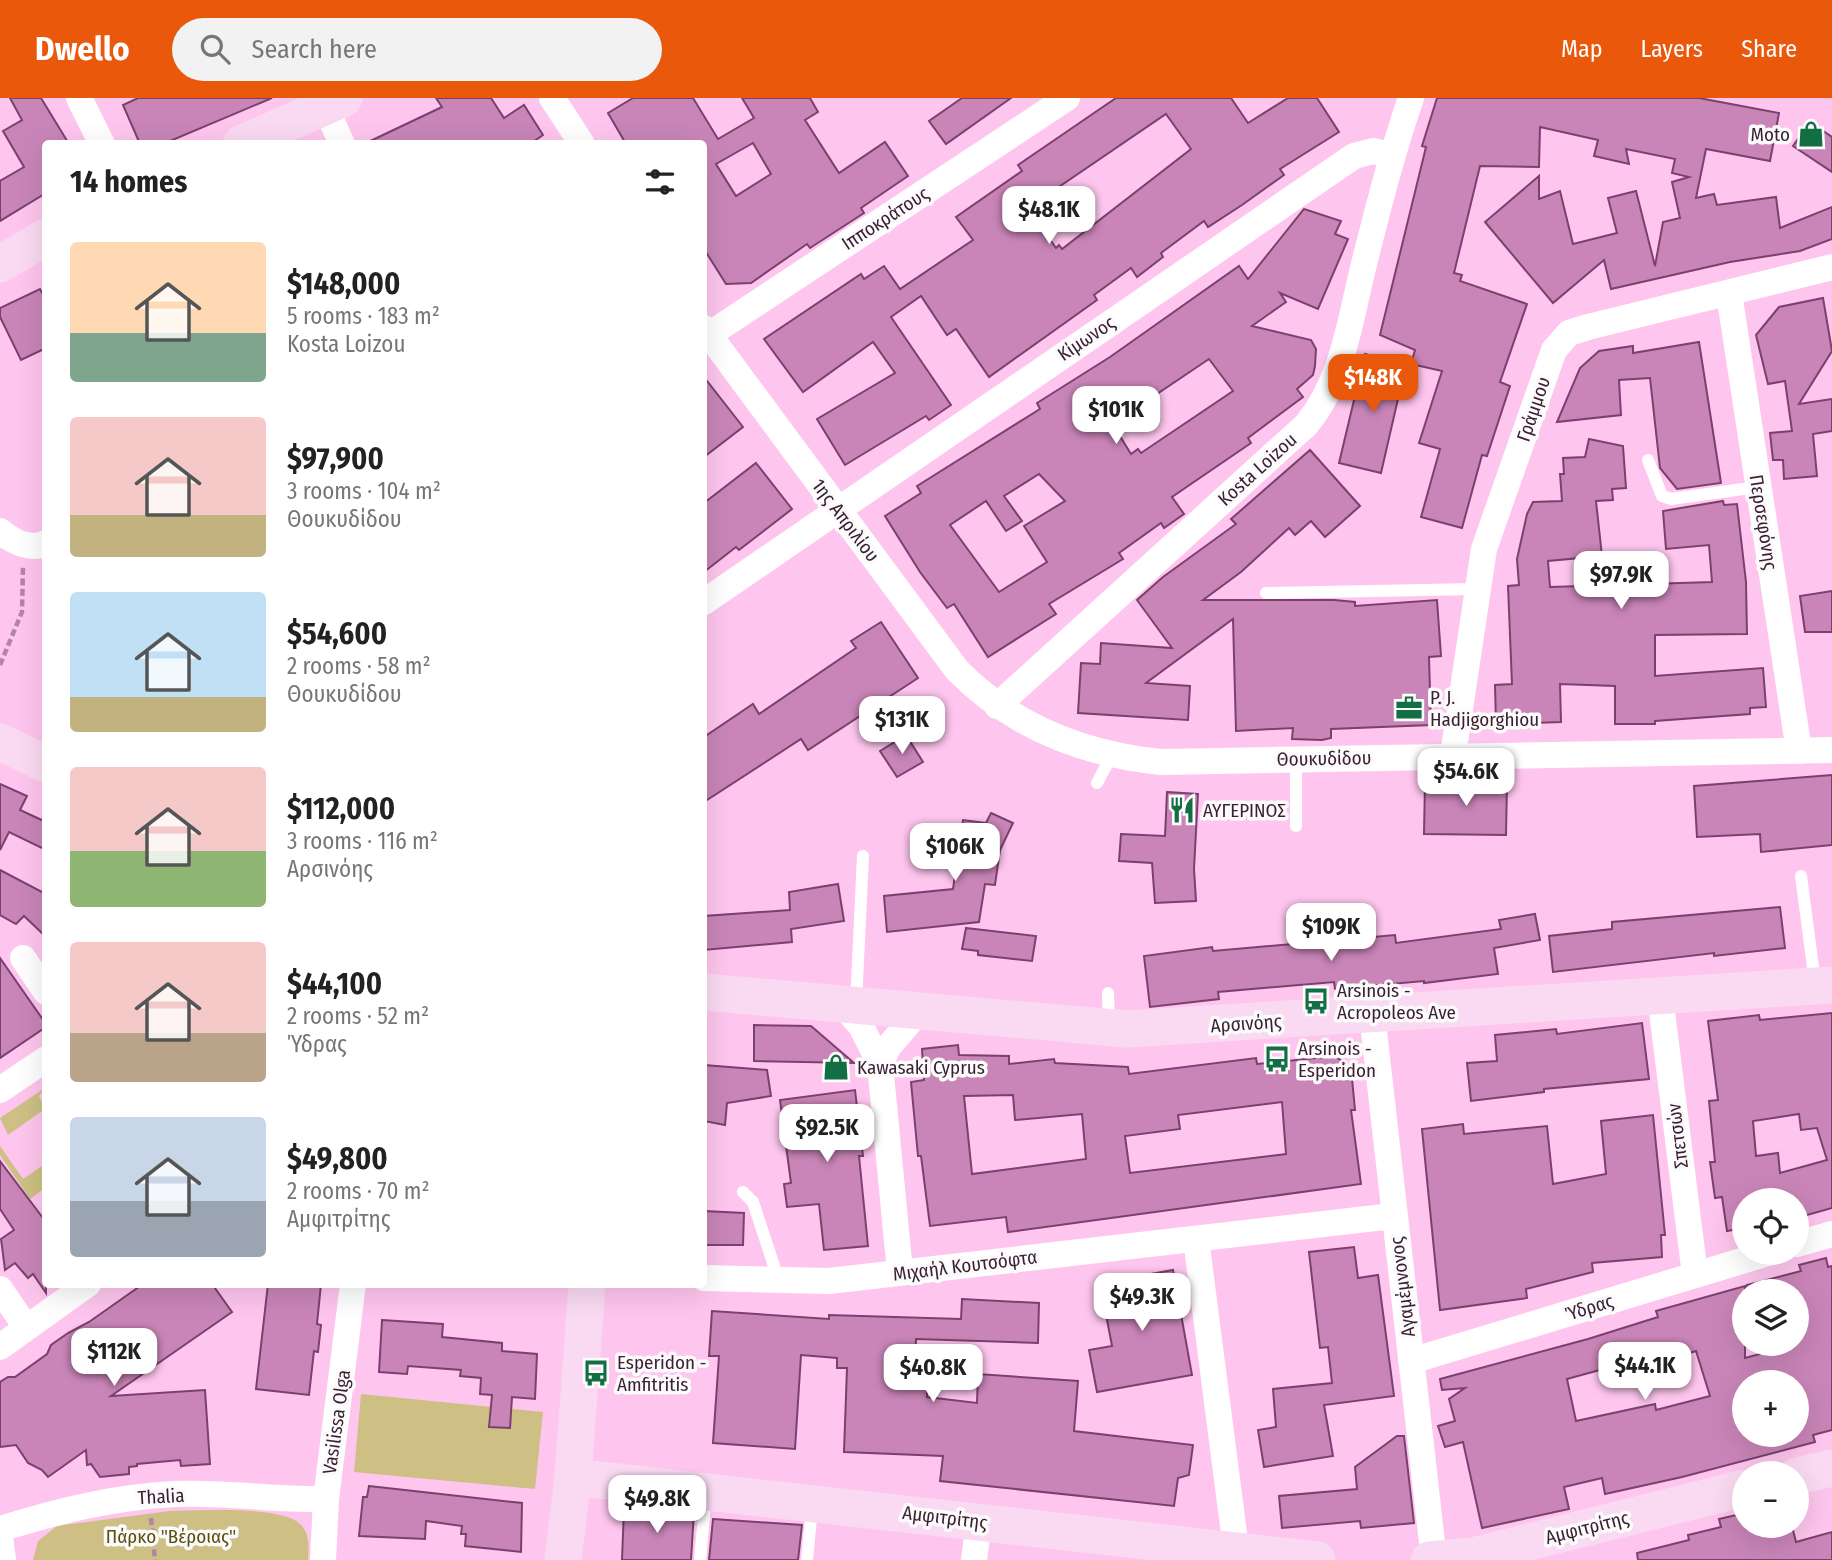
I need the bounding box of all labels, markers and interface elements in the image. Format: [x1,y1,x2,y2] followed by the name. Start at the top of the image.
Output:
[172,18,662,81] search box
[35,29,130,69] text: Dwello
[196,30,234,68] icon: search
[252,34,377,65] text: Search here
[1561,35,1603,63] text: Map
[1641,35,1703,63] text: Layers
[1741,35,1797,63] text: Share
[1796,119,1826,149] shop icon: Moto
[1751,123,1790,146] place label: Moto
[641,163,679,201] icon: filters
[70,164,187,200] text: 14 homes
[837,182,933,255] street label: Ιπποκράτους
[992,186,1106,246] pin: $48.1K
[1018,195,1080,223] text: $48.1K
[287,266,400,302] text: $148,000
[126,270,210,354] icon: home
[287,302,440,330] text: 5 rooms · 183 m²
[1053,311,1119,366] street label: Κίμωνος
[287,330,405,358] text: Kosta Loizou
[1324,354,1422,414] pin: $148K
[1344,363,1402,391] text: $148K
[1512,374,1555,445] street label: Γράμμου
[1067,386,1165,446] pin: $101K
[1088,395,1144,423] text: $101K
[1213,428,1301,511] street label: Kosta Loizou
[287,441,384,477] text: $97,900
[126,445,210,529] icon: home
[1745,473,1782,571] street label: Περσεφόνης
[807,474,884,566] street label: 1ης Απριλίου
[287,477,441,505] text: 3 rooms · 104 m²
[287,505,402,533] text: Θουκυδίδου
[1564,552,1678,611] pin: $97.9K
[1590,560,1652,588] text: $97.9K
[287,616,387,652] text: $54,600
[126,620,210,704] icon: home
[287,652,431,680] text: 2 rooms · 58 m²
[287,680,402,708] text: Θουκυδίδου
[1430,686,1539,731] place label: P. J. Hadjigorghiou
[1394,693,1424,723] office icon: P. J. Hadjigorghiou
[853,696,951,756] pin: $131K
[875,705,929,733] text: $131K
[1276,746,1372,771] street label: Θουκυδίδου
[1409,748,1523,808] pin: $54.6K
[1434,757,1499,785] text: $54.6K
[287,791,395,827] text: $112,000
[126,795,210,879] icon: home
[1167,795,1197,825] restaurant icon: ΑΥΓΕΡΙΝΟΣ
[1203,799,1286,822] place label: ΑΥΓΕΡΙΝΟΣ
[906,824,1004,883] pin: $106K
[287,827,438,855] text: 3 rooms · 116 m²
[926,832,984,860] text: $106K
[287,855,373,883] text: Αρσινόης
[1282,904,1380,963] pin: $109K
[1302,912,1360,940] text: $109K
[287,966,382,1002] text: $44,100
[126,970,210,1054] icon: home
[1337,979,1456,1024] place label: Arsinois - Acropoleos Ave
[1301,986,1331,1016] bus stop icon: Arsinois - Acropoleos Ave
[287,1002,429,1030] text: 2 rooms · 52 m²
[1210,1010,1282,1037] street label: Αρσινόης
[287,1030,347,1058] text: Ύδρας
[1298,1037,1376,1082] place label: Arsinois - Esperidon
[1262,1044,1292,1074] bus stop icon: Arsinois - Esperidon
[821,1052,851,1082] shop icon: Kawasaki Cyprus
[857,1056,985,1079] place label: Kawasaki Cyprus
[1662,1101,1693,1170] street label: Σπετσών
[770,1104,884,1164] pin: $92.5K
[795,1113,859,1141] text: $92.5K
[287,1141,388,1177] text: $49,800
[126,1145,210,1229] icon: home
[287,1177,430,1205] text: 2 rooms · 70 m²
[1732,1188,1809,1538] map controls
[1732,1188,1809,1265] button: locate
[287,1205,390,1233] text: Αμφιτρίτης
[1385,1235,1420,1338] street label: Αγαμέμνονος
[892,1245,1039,1286] street label: Μιχαήλ Κουτσόφτα
[1085,1274,1199,1333] pin: $49.3K
[1732,1279,1809,1356] button: layers
[1110,1282,1174,1310] text: $49.3K
[1562,1289,1616,1326] street label: Ύδρας
[65,1328,163,1388] pin: $112K
[87,1337,141,1365] text: $112K
[1588,1342,1702,1402] pin: $44.1K
[876,1344,990,1404] pin: $40.8K
[617,1351,707,1396] place label: Esperidon - Amfitritis
[1614,1351,1676,1379] text: $44.1K
[900,1353,966,1381] text: $40.8K
[581,1358,611,1388] bus stop icon: Esperidon - Amfitritis
[318,1368,355,1476] street label: Vasilissa Olga
[1732,1370,1809,1447] button: +
[1732,1461,1809,1538] button: −
[600,1476,714,1535] pin: $49.8K
[137,1484,185,1509] street label: Thalia
[624,1484,690,1512] text: $49.8K
[901,1501,989,1534] street label: Αμφιτρίτης
[1543,1506,1631,1549] street label: Αμφιτρίτης
[106,1525,236,1548] park label: Πάρκο "Βέροιας"

